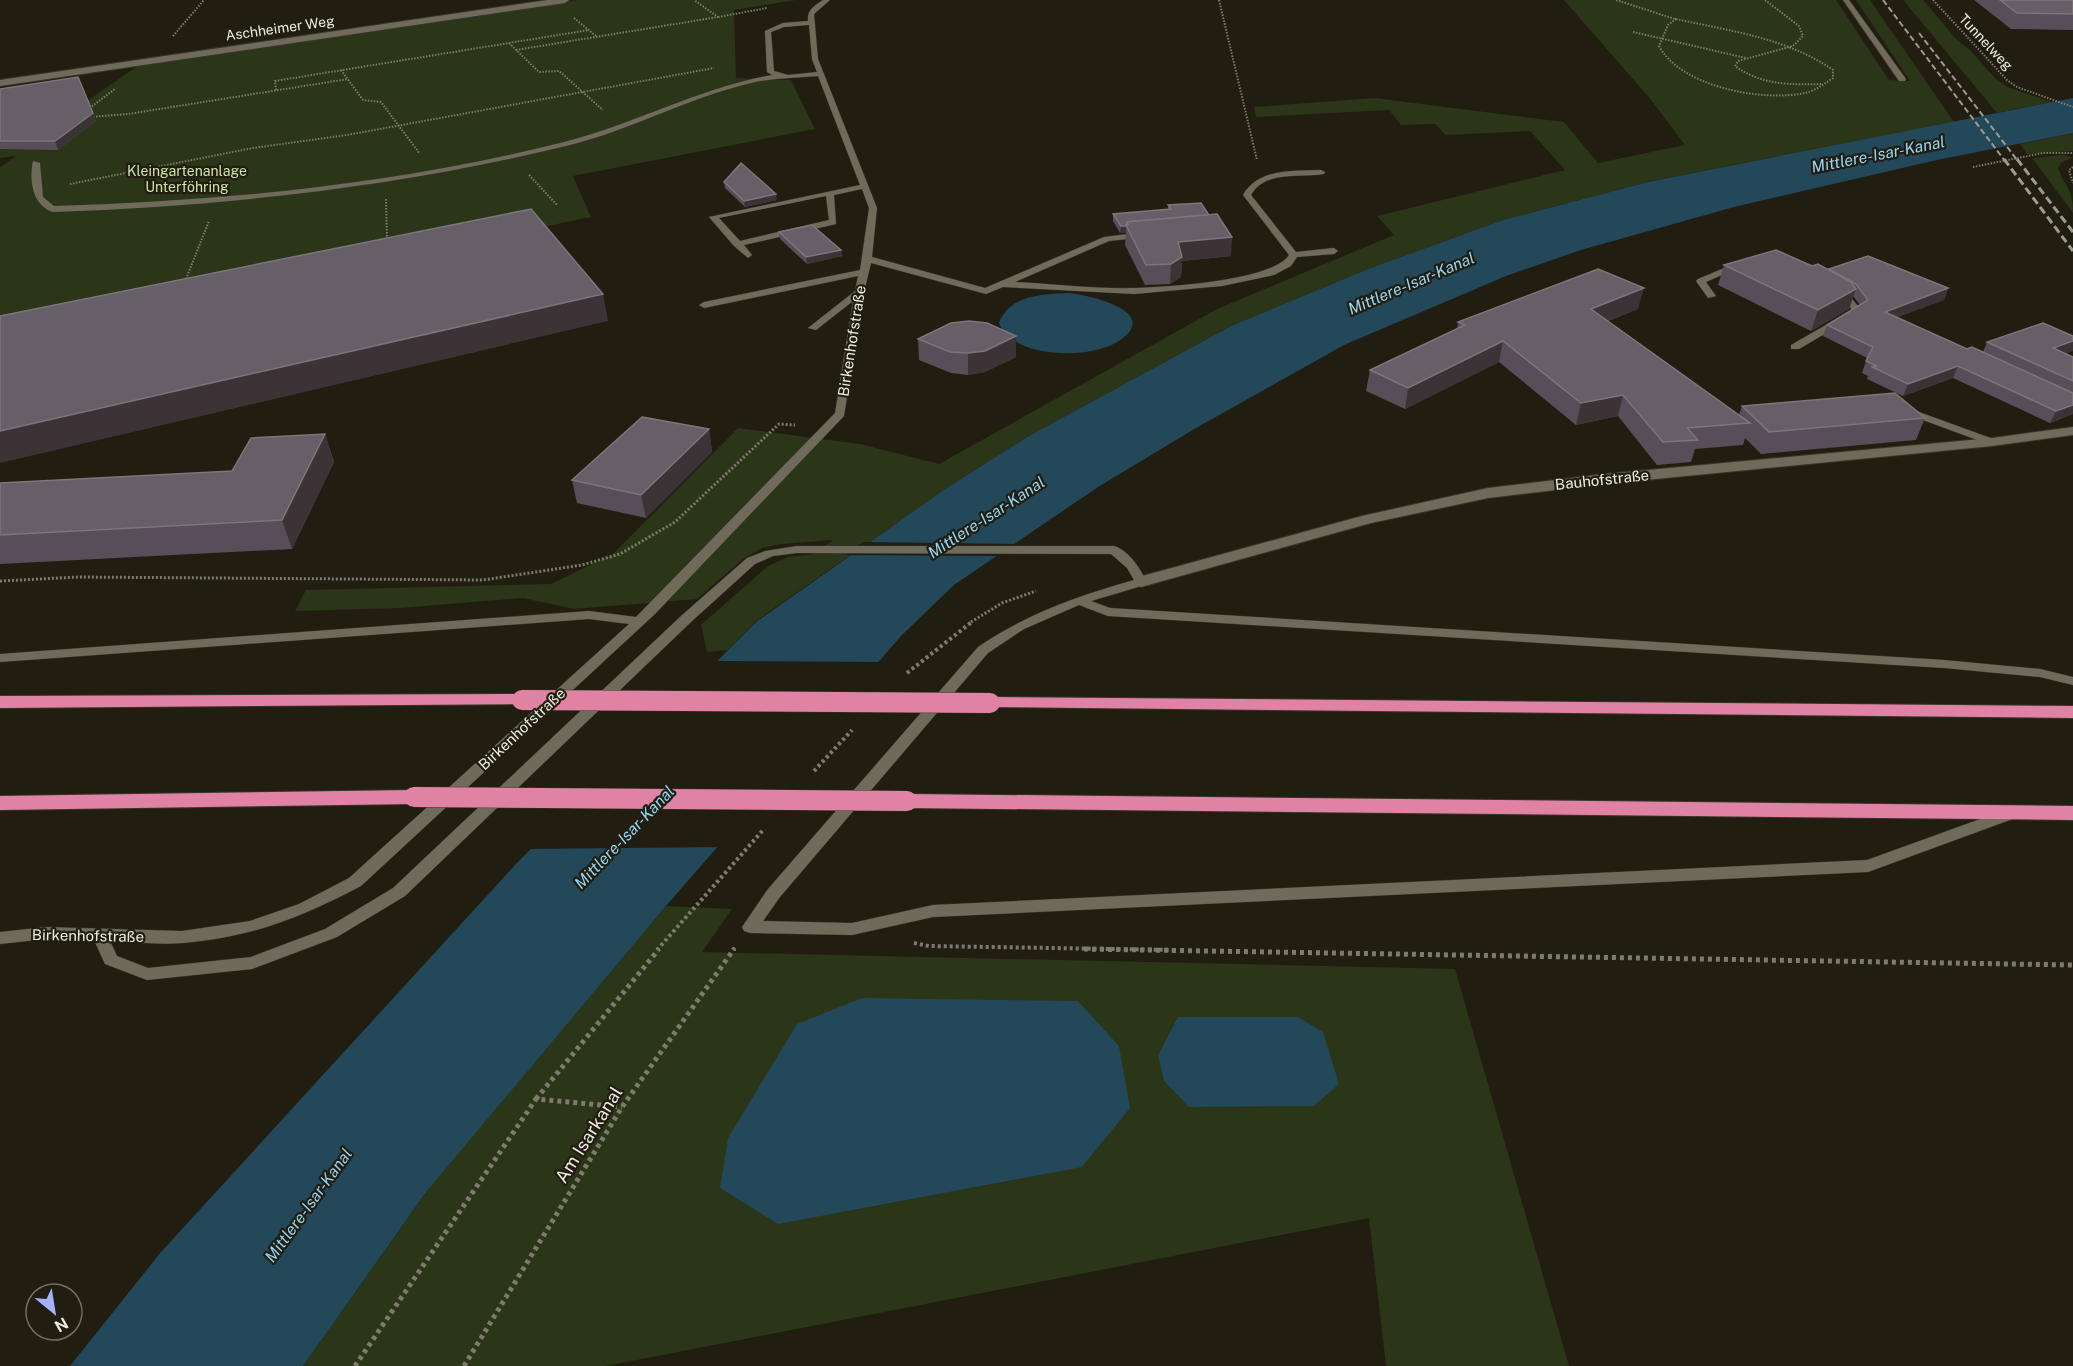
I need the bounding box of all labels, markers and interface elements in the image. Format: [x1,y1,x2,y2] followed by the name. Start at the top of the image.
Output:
[1956,11,2016,74] street label: Tunnelweg
[224,12,336,44] street label: Aschheimer Weg
[1810,132,1946,177] water label: Mittlere-Isar-Kanal
[127,163,247,195] park label: Kleingartenanlage Unterföhring
[1345,248,1477,319] water label: Mittlere-Isar-Kanal
[834,284,869,398] street label: Birkenhofstraße
[1554,466,1650,493] street label: Bauhofstraße
[924,473,1048,562] water label: Mittlere-Isar-Kanal
[475,684,568,773] street label: Birkenhofstraße
[570,782,678,893] water label: Mittlere-Isar-Kanal
[32,926,144,945] street label: Birkenhofstraße
[551,1083,627,1187] street label: Am Isarkanal
[261,1145,356,1266] water label: Mittlere-Isar-Kanal
[24,1282,84,1342] north arrow
[51,1313,71,1336] text: N

